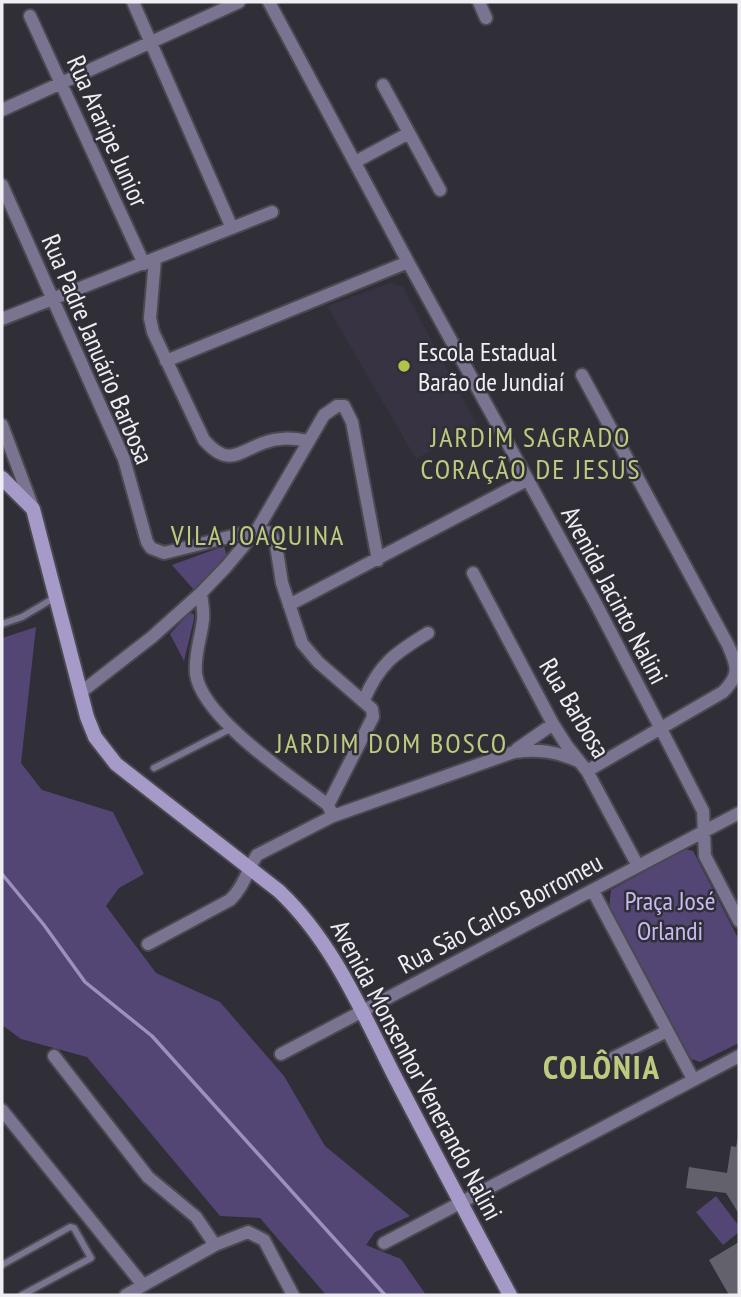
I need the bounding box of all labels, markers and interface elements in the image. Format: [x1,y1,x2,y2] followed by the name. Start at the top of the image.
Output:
[60,50,156,212] street label: Rua Araripe Junior
[35,229,161,469] street label: Rua Padre Januário Barbosa
[418,335,565,398] place label: Escola Estadual Barão de Jundiaí
[396,358,412,374] marker: Escola Estadual Barão de Jundiaí
[420,418,642,487] district label: JARDIM SAGRADO CORAÇÃO DE JESUS
[554,501,676,689] street label: Avenida Jacinto Nalini
[170,516,345,553] district label: VILA JOAQUINA
[532,652,618,764] street label: Rua Barbosa
[275,724,508,761] district label: JARDIM DOM BOSCO
[392,845,608,981] street label: Rua São Carlos Borromeu
[625,884,715,947] park label: Praça José Orlandi
[324,914,510,1226] street label: Avenida Monsenhor Venerando Nalini
[543,1045,661,1088] district label: COLÔNIA

